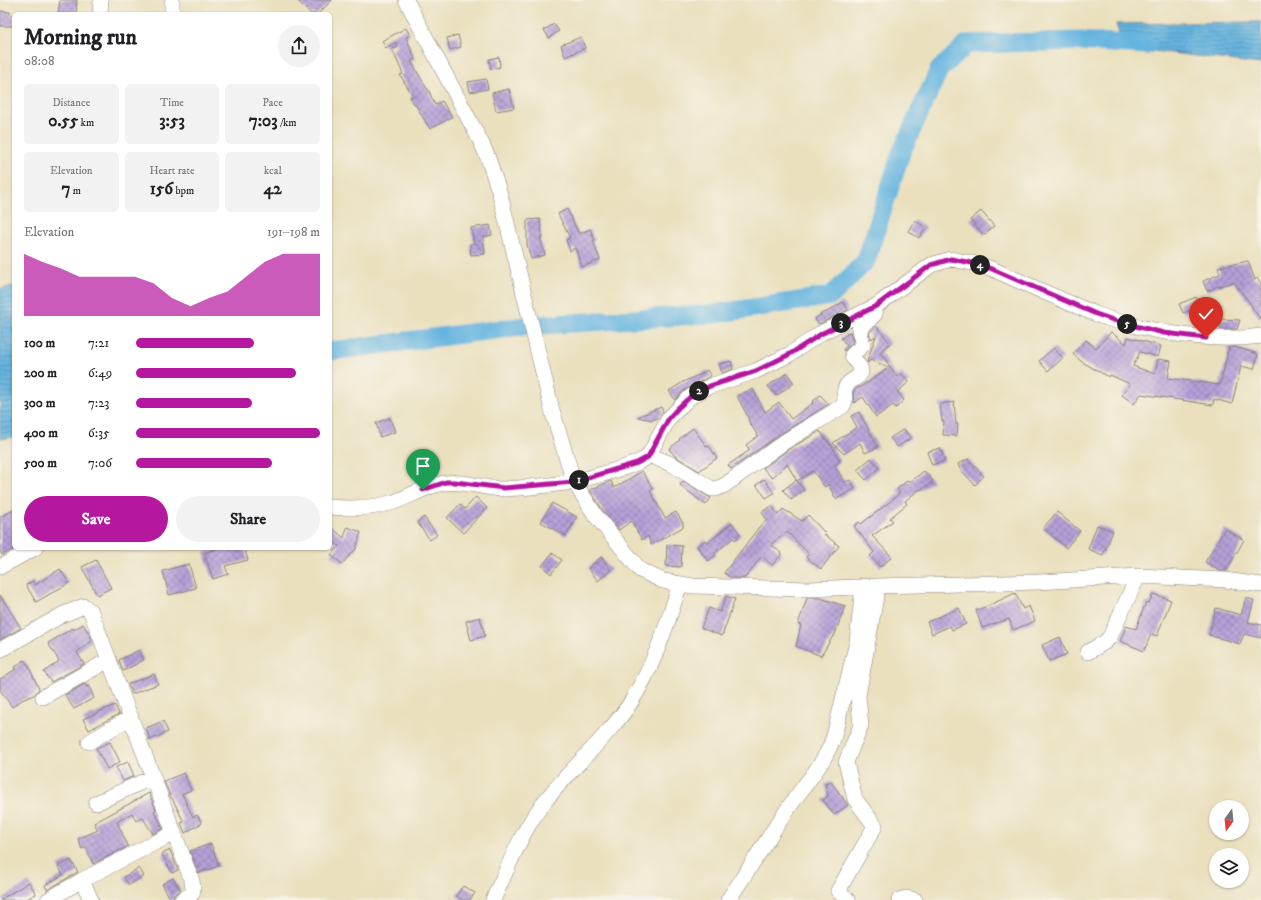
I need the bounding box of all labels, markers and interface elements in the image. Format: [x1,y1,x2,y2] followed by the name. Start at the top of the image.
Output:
[24,24,137,51] text: Morning run
[278,25,320,67] button: share
[24,53,54,69] text: 08:08
[52,96,90,110] text: Distance
[160,96,184,110] text: Time
[262,96,283,110] text: Pace
[48,110,78,132] text: 0.55
[159,110,185,132] text: 3:53
[249,110,278,132] text: 7:03
[78,116,94,130] text: km
[278,116,297,130] text: /km
[50,164,93,178] text: Elevation
[149,164,195,178] text: Heart rate
[264,164,282,178] text: kcal
[62,178,71,200] text: 7
[150,178,173,200] text: 156
[264,178,282,200] text: 42
[71,184,81,198] text: m
[173,184,194,198] text: bpm
[24,224,74,240] text: Elevation
[267,224,320,240] text: 191–198 m
[970,255,990,275] pin: 4
[977,258,983,272] text: 4
[1189,297,1223,338] pin
[1195,303,1217,325] icon: check
[831,313,851,333] pin: 3
[1117,314,1137,334] pin: 5
[839,316,843,330] text: 3
[1124,317,1130,331] text: 5
[24,335,55,351] text: 100 m
[88,335,109,351] text: 7:21
[24,365,57,381] text: 200 m
[88,365,112,381] text: 6:49
[689,381,709,401] pin: 2
[696,384,702,398] text: 2
[24,395,55,411] text: 300 m
[88,395,109,411] text: 7:23
[24,425,58,441] text: 400 m
[88,425,109,441] text: 6:35
[406,449,440,490] pin
[24,455,57,471] text: 500 m
[88,455,112,471] text: 7:06
[412,455,434,477] icon: arrive
[569,470,589,490] pin: 1
[577,473,581,487] text: 1
[24,496,168,542] button: Save
[176,496,320,542] button: Share
[1209,800,1249,840] north arrow
[1209,800,1249,888] map controls
[1209,848,1249,888] button: layers

